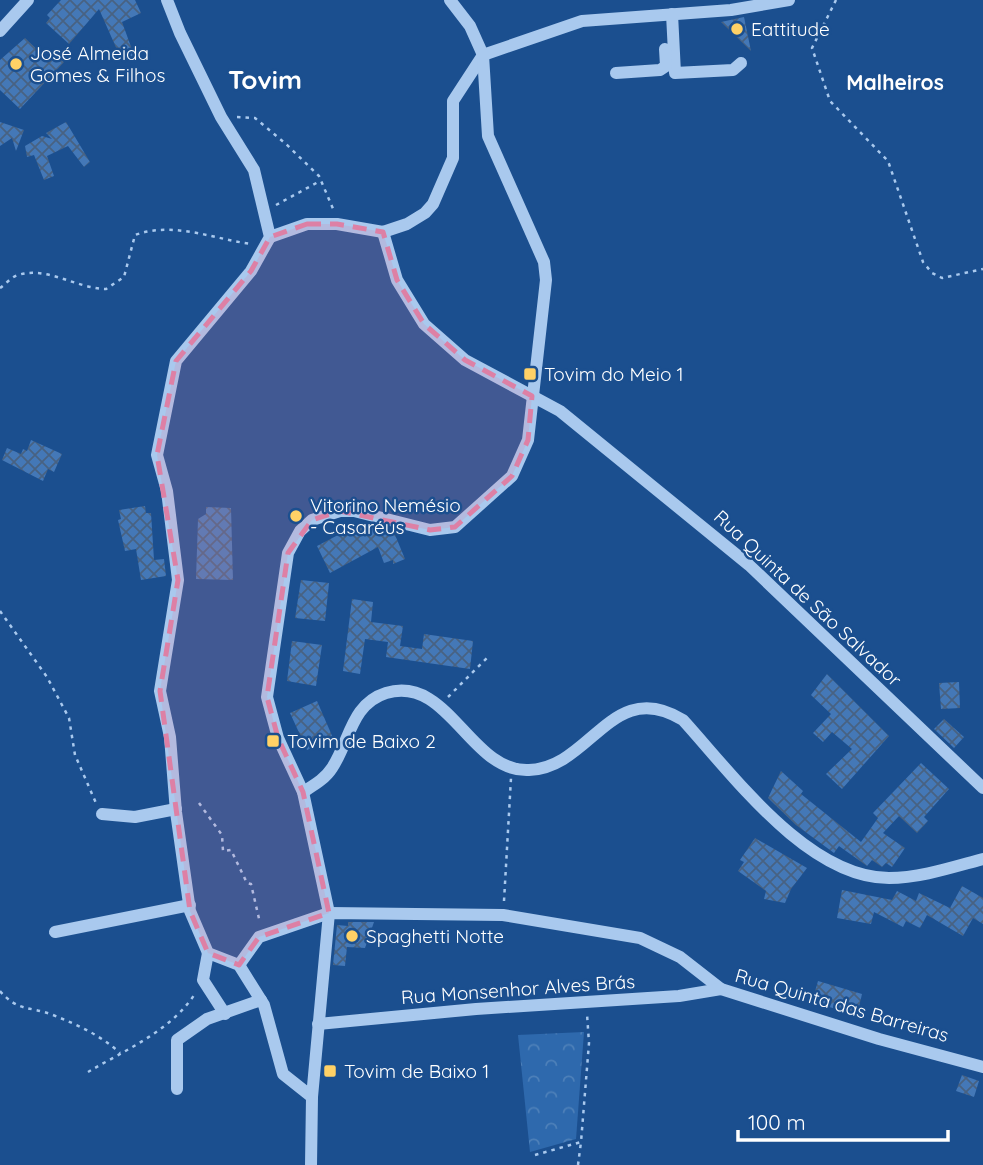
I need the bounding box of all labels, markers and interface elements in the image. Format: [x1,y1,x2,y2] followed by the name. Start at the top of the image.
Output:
[751,17,830,41] place label: Eattitude
[729,21,745,37] marker: Eattitude
[30,41,165,87] place label: José Almeida Gomes & Filhos
[8,56,24,72] marker: José Almeida Gomes & Filhos
[228,63,302,96] district label: Tovim
[846,69,944,95] district label: Malheiros
[544,362,684,386] place label: Tovim do Meio 1
[522,366,538,382] marker: Tovim do Meio 1
[310,493,461,539] place label: Vitorino Nemésio - Casaréus
[709,505,907,692] street label: Rua Quinta de São Salvador
[288,508,304,524] marker: Vitorino Nemésio - Casaréus
[287,729,436,753] place label: Tovim de Baixo 2
[265,733,281,749] marker: Tovim de Baixo 2
[366,924,504,948] place label: Spaghetti Notte
[344,928,360,944] marker: Spaghetti Notte
[732,963,952,1047] street label: Rua Quinta das Barreiras
[400,969,636,1009] street label: Rua Monsenhor Alves Brás
[344,1059,489,1083] place label: Tovim de Baixo 1
[322,1063,338,1079] marker: Tovim de Baixo 1
[738,1098,948,1142] scale bar
[748,1109,806,1135] text: 100 m

